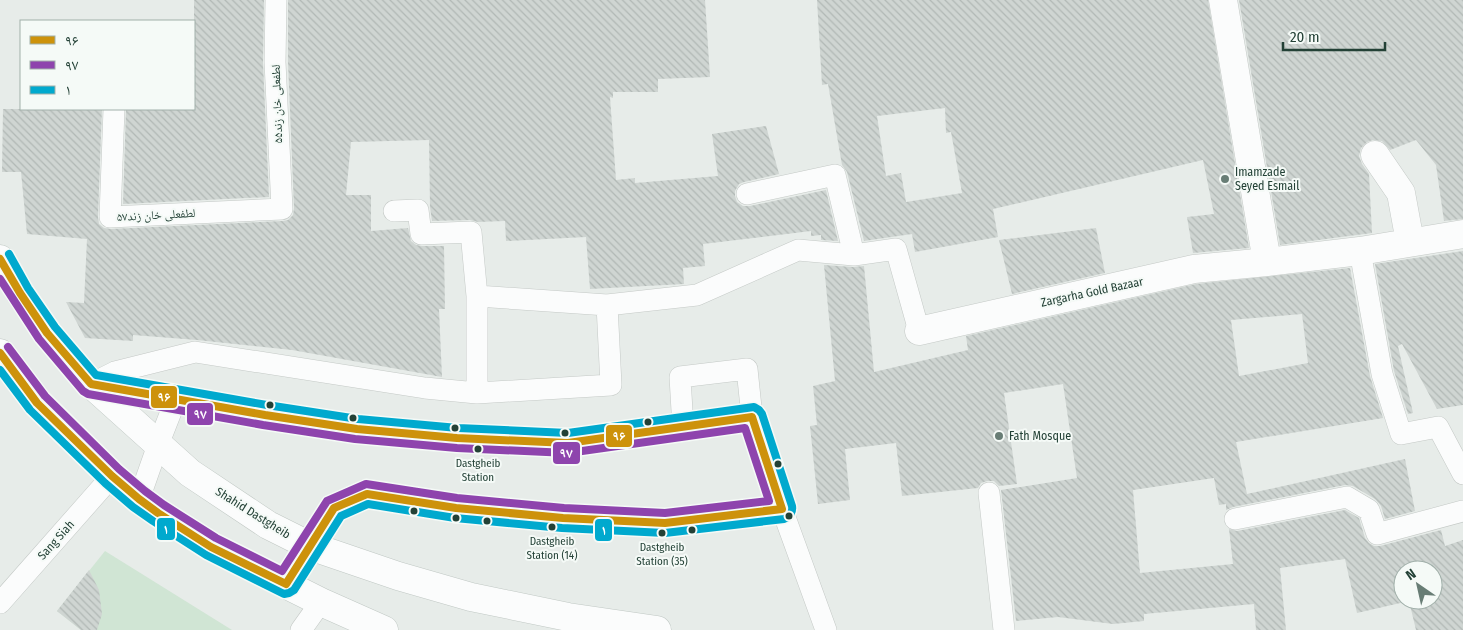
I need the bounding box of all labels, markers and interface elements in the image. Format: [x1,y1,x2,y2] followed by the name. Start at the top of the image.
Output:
[20,20,195,110] legend
[1283,20,1386,52] scale bar
[1290,28,1320,46] text: 20 m
[65,31,79,49] text: ۹۶
[65,56,79,74] text: ۹۷
[269,64,285,144] street label: لطفعلی خان زند۵۵
[65,81,72,99] text: ۱
[1235,165,1299,193] place label: Imamzade Seyed Esmail
[1219,173,1231,185] marker: Imamzade Seyed Esmail
[116,206,196,224] street label: لطفعلی خان زند۵۷
[1039,274,1145,310] street label: Zargarha Gold Bazaar
[150,385,178,409] line badge: ۹۶
[157,389,171,406] text: ۹۶
[265,400,275,410] unlabelled marker
[186,402,214,426] line badge: ۹۷
[193,406,207,423] text: ۹۷
[348,413,358,423] unlabelled marker
[643,417,653,427] unlabelled marker
[450,423,460,433] unlabelled marker
[605,424,633,448] line badge: ۹۶
[560,428,570,438] unlabelled marker
[612,428,626,445] text: ۹۶
[1009,429,1071,443] place label: Fath Mosque
[993,430,1005,442] marker: Fath Mosque
[552,441,581,465] line badge: ۹۷
[473,444,483,454] marker: Dastgheib Station
[559,445,573,462] text: ۹۷
[456,457,501,484] place label: Dastgheib Station
[773,459,783,469] unlabelled marker
[213,484,293,542] street label: Shahid Dastgheib
[409,506,419,516] unlabelled marker
[784,511,794,521] unlabelled marker
[451,513,461,523] unlabelled marker
[482,516,492,526] unlabelled marker
[156,517,176,541] line badge: ۱
[35,518,77,562] street label: Sang Siah
[594,518,613,542] line badge: ۱
[163,521,169,538] text: ۱
[547,522,557,532] marker: Dastgheib Station (14)
[601,522,607,539] text: ۱
[687,525,697,535] unlabelled marker
[657,528,667,538] marker: Dastgheib Station (35)
[527,535,577,562] place label: Dastgheib Station (14)
[636,541,688,568] place label: Dastgheib Station (35)
[1393,560,1443,610] north arrow
[1403,565,1419,584] text: N

